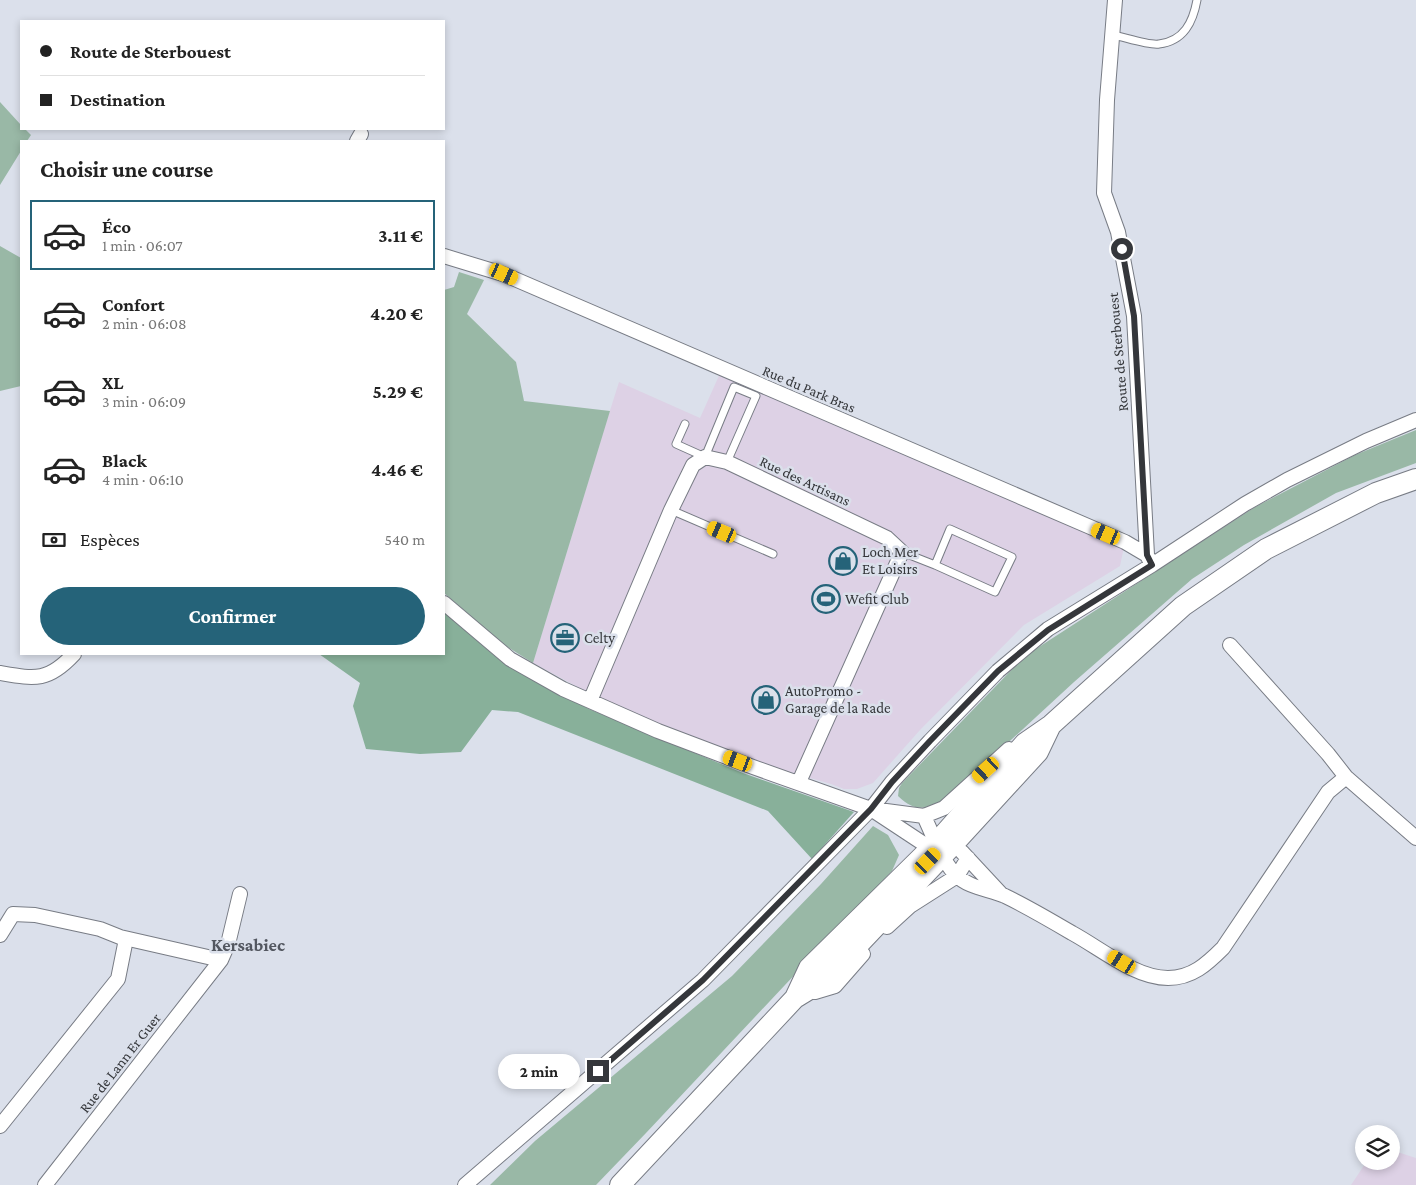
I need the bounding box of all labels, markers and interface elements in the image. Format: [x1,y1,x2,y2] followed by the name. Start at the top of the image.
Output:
[70,41,231,62] text: Route de Sterbouest
[70,89,165,110] text: Destination
[40,157,213,182] text: Choisir une course
[42,213,87,258] icon: car
[102,216,131,237] text: Éco
[378,225,423,246] text: 3.11 €
[102,237,183,254] text: 1 min · 06:07
[1111,238,1133,260] route start
[487,261,520,287] car
[42,291,87,336] icon: car
[1105,291,1131,412] street label: Route de Sterbouest
[102,294,165,315] text: Confort
[370,303,423,324] text: 4.20 €
[102,315,187,332] text: 2 min · 06:08
[760,362,858,416] street label: Rue du Park Bras
[42,369,87,414] icon: car
[102,372,124,393] text: XL
[372,381,423,402] text: 5.29 €
[102,393,186,410] text: 3 min · 06:09
[42,447,87,492] icon: car
[102,450,147,471] text: Black
[757,453,853,509] street label: Rue des Artisans
[371,459,423,480] text: 4.46 €
[102,471,184,488] text: 4 min · 06:10
[705,519,738,545] car
[1089,521,1122,547] car
[40,526,68,554] icon: cash
[80,529,140,550] text: Espèces
[384,531,425,548] text: 540 m
[862,544,919,577] place label: Loch Mer Et Loisirs
[828,546,858,576] shop icon: Loch Mer Et Loisirs
[811,584,841,614] sports icon: Wefit Club
[40,587,425,645] button: Confirmer
[845,591,909,607] place label: Wefit Club
[550,623,580,653] office icon: Celty
[584,630,615,647] place label: Celty
[785,683,891,717] place label: AutoPromo - Garage de la Rade
[751,685,781,715] shop icon: AutoPromo - Garage de la Rade
[721,749,754,773] car
[969,754,1002,786] car
[912,845,943,877] car
[211,935,285,955] district label: Kersabiec
[1105,948,1138,976] car
[76,1010,164,1116] street label: Rue de Lann Er Guer
[498,1054,580,1088] callout: 2 min
[587,1060,609,1082] route end
[520,1063,558,1080] text: 2 min
[1355,1125,1400,1170] map controls
[1355,1125,1400,1170] button: layers

